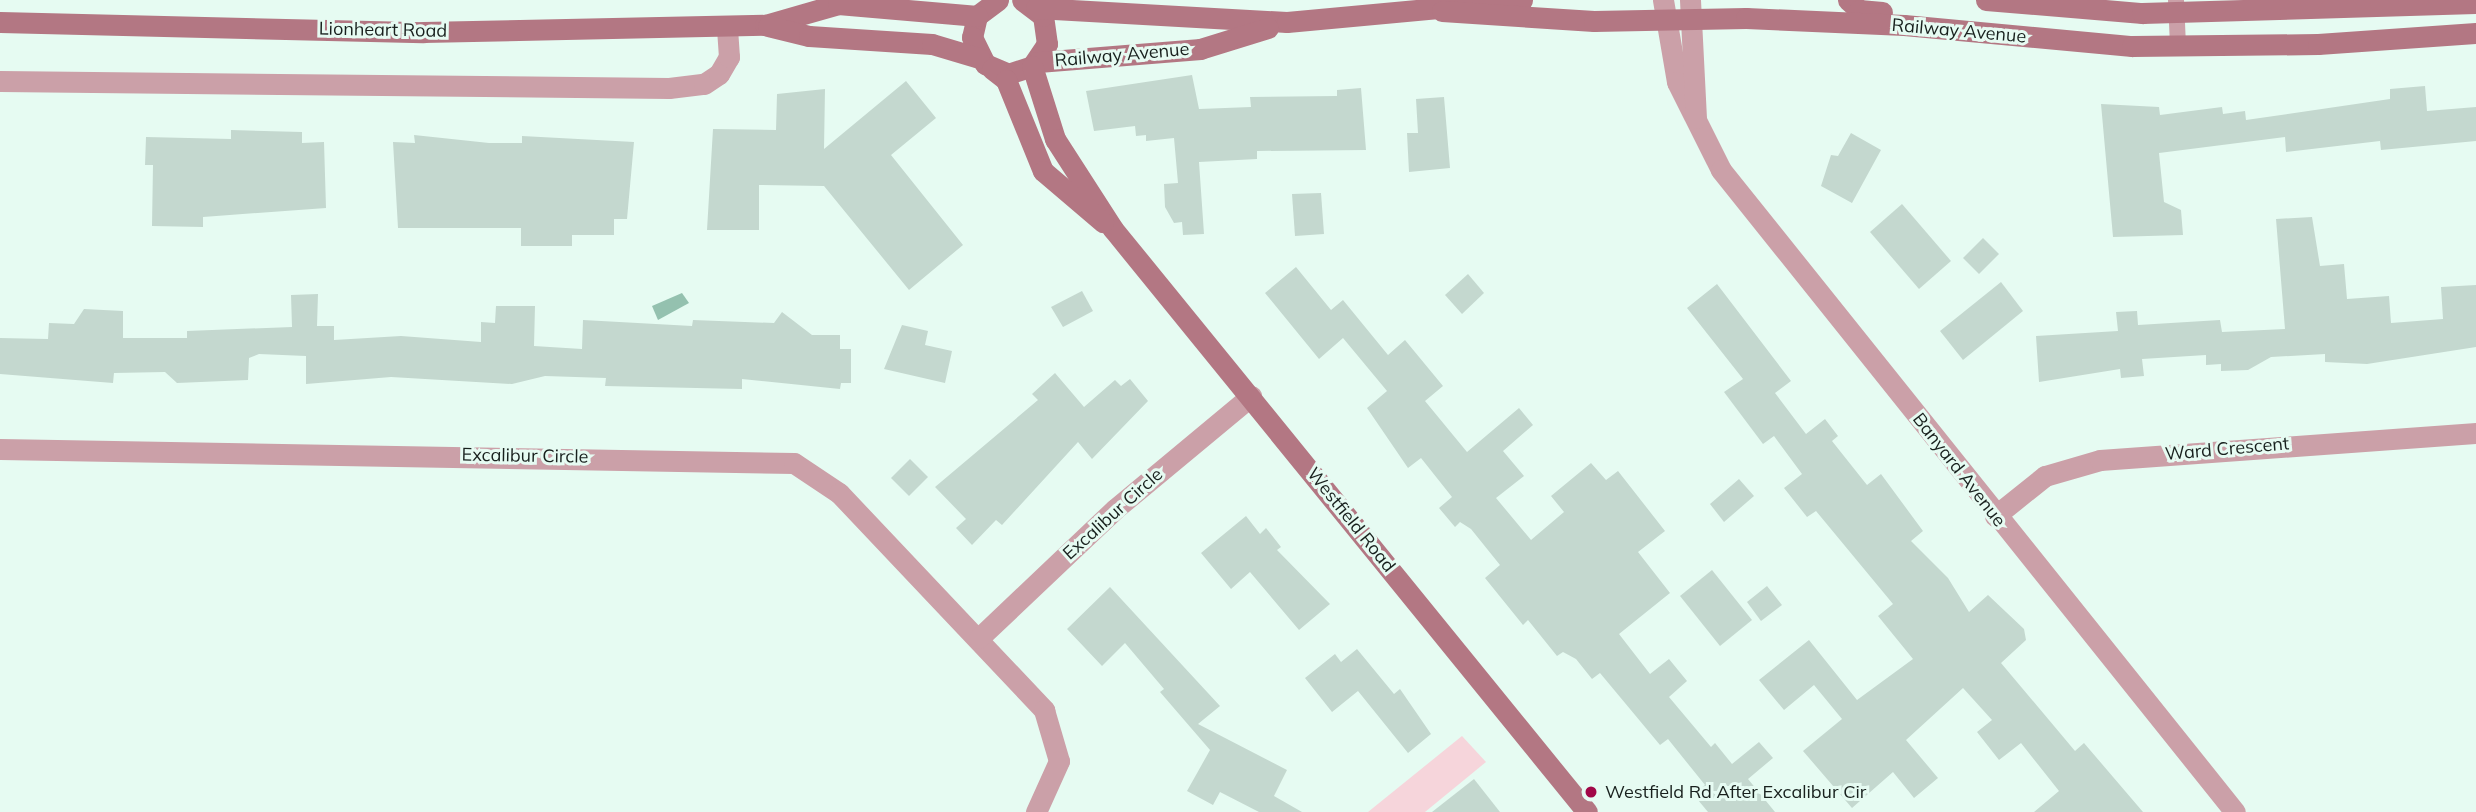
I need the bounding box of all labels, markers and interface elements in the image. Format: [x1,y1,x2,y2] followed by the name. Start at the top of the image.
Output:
[1891,14,2027,48] street label: Railway Avenue
[319,18,447,42] street label: Lionheart Road
[1054,38,1190,72] street label: Railway Avenue
[1908,409,2010,531] street label: Banyard Avenue
[2164,433,2290,465] street label: Ward Crescent
[462,444,588,468] street label: Excalibur Circle
[1302,463,1400,577] street label: Westfield Road
[1059,464,1167,564] street label: Excalibur Circle
[1605,781,1866,803] place label: Westfield Rd After Excalibur Cir
[1583,784,1599,800] marker: Westfield Rd After Excalibur Cir

